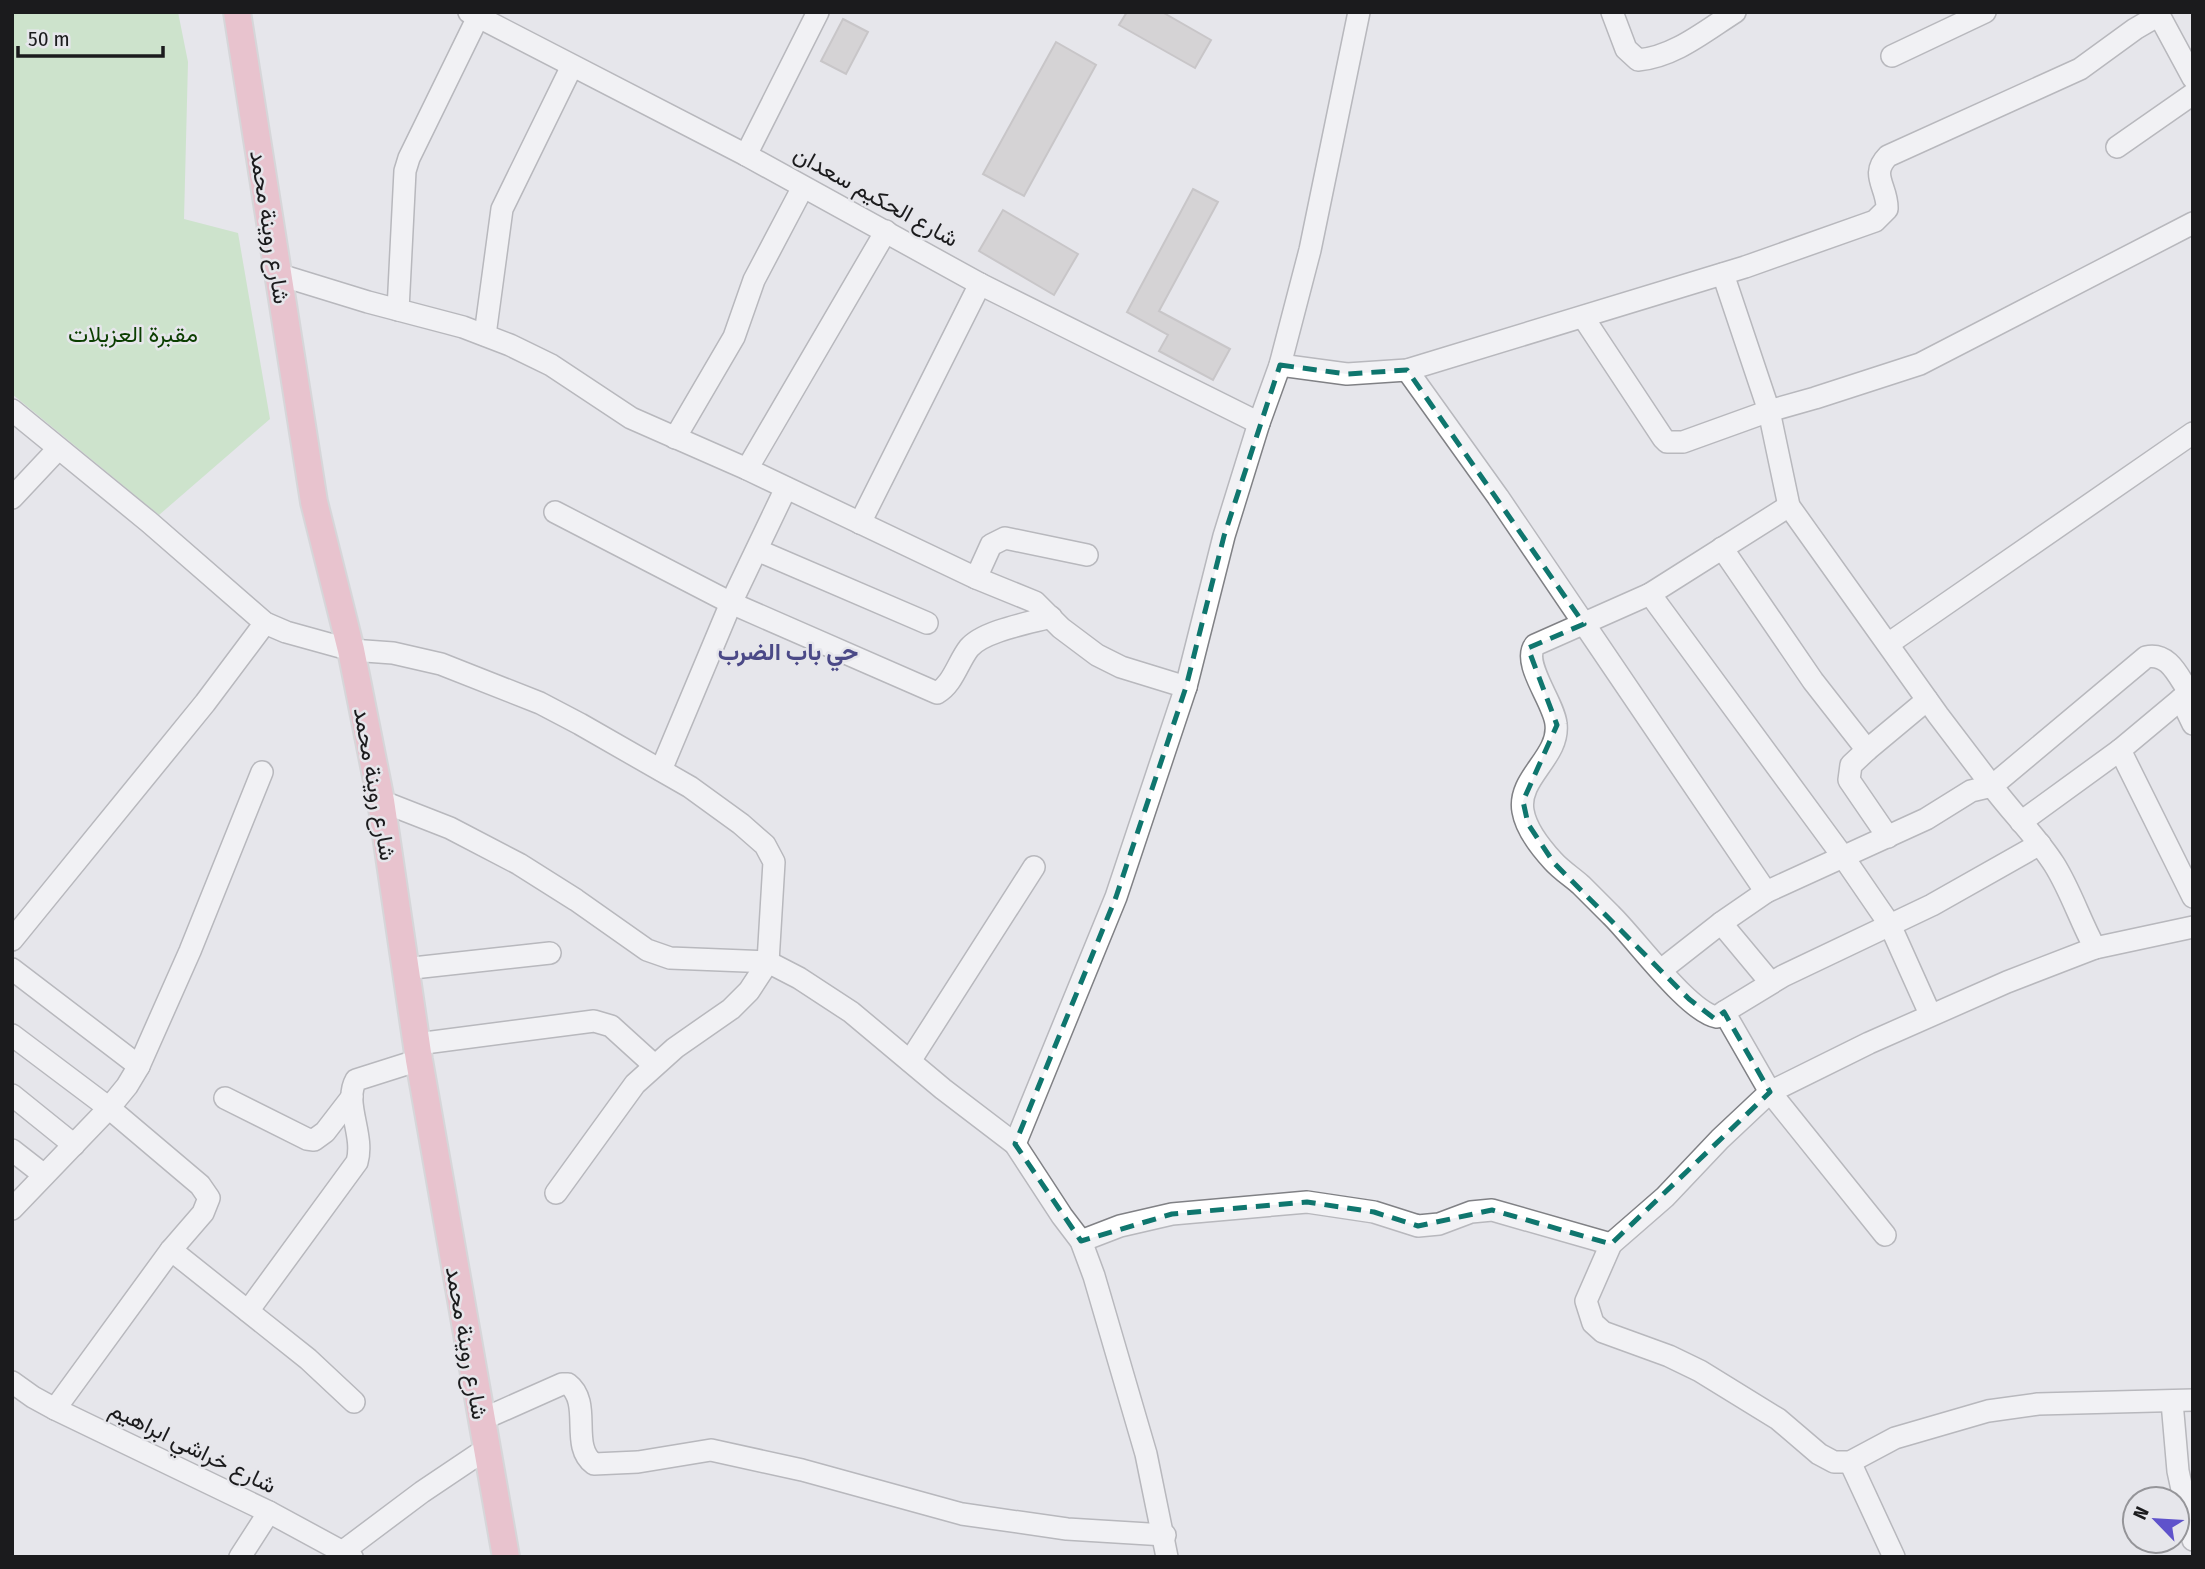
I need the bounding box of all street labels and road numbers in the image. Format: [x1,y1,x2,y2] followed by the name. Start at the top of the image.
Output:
[788,139,963,255] street label: شارع الحكيم سعدان
[242,148,296,306] street label: شارع روينة محمد
[346,705,402,863] street label: شارع روينة محمد
[438,1264,494,1422] street label: شارع روينة محمد
[103,1395,281,1504] street label: شارع خراشي ابراهيم

